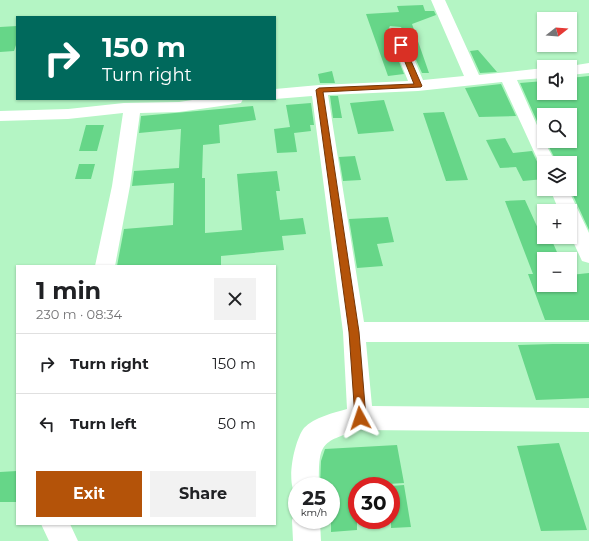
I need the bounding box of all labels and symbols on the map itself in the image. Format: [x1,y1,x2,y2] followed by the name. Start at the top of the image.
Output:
[537,12,577,52] north arrow
[384,28,418,62] pin
[339,397,381,439] position arrow
[348,477,400,529] speed limit sign: 30

